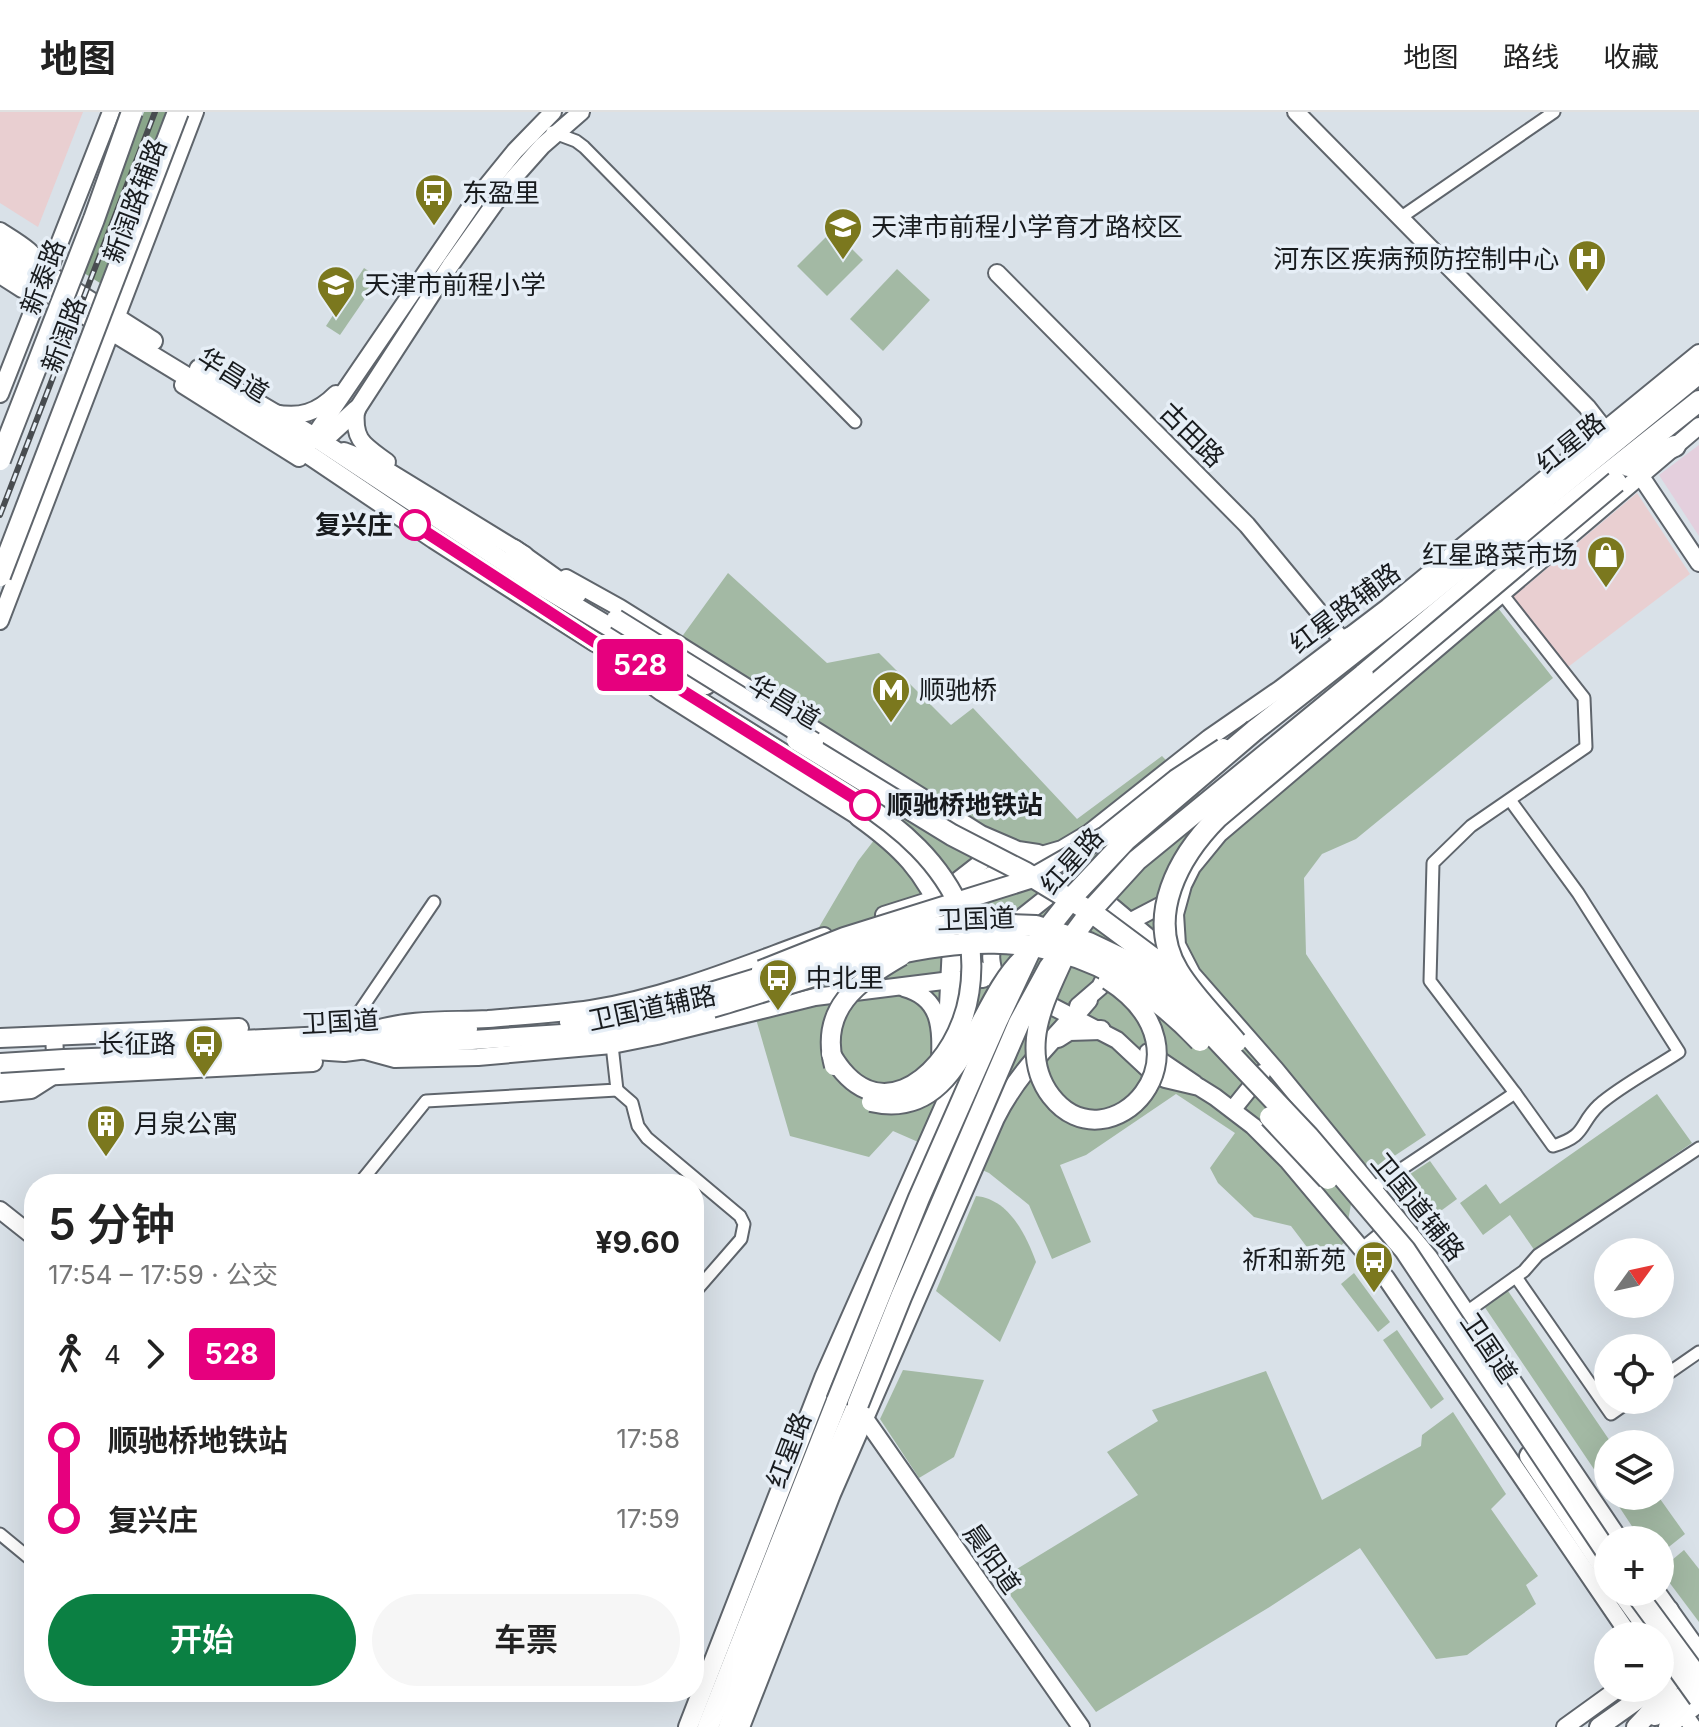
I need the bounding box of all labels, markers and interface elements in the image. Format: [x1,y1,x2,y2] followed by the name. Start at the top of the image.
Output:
[40,35,116,81] text: 地图
[1403,40,1459,74] text: 地图
[1503,40,1559,74] text: 路线
[1603,40,1659,74] text: 收藏
[97,135,172,267] street label: 新阔路辅路
[413,172,455,227] bus stop icon: 东盈里
[462,177,540,208] place label: 东盈里
[822,206,864,261] school or university icon: 天津市前程小学育才路校区
[871,211,1183,242] place label: 天津市前程小学育才路校区
[14,235,71,319] street label: 新泰路
[1566,238,1608,293] hospital icon: 河东区疾病预防控制中心
[1273,243,1559,274] place label: 河东区疾病预防控制中心
[315,264,357,319] school or university icon: 天津市前程小学
[364,269,546,300] place label: 天津市前程小学
[35,293,92,377] street label: 新阔路
[192,341,275,408] street label: 华昌道
[1154,396,1231,473] street label: 古田路
[1531,406,1611,479] street label: 红星路
[315,509,393,540] place label: 复兴庄
[400,510,430,540] marker: 复兴庄
[1585,534,1627,589] shop icon: 红星路菜市场
[1422,539,1578,570] place label: 红星路菜市场
[1283,556,1406,659] street label: 红星路辅路
[594,639,686,691] line badge: 528
[613,648,667,682] text: 528
[743,668,826,735] street label: 华昌道
[870,669,912,724] metro station icon: 顺驰桥
[919,674,997,705] place label: 顺驰桥
[887,789,1043,820] place label: 顺驰桥地铁站
[850,790,880,820] marker: 顺驰桥地铁站
[1034,821,1109,900] street label: 红星路
[936,902,1016,935] street label: 卫国道
[757,957,799,1012] bus stop icon: 中北里
[806,962,884,993] place label: 中北里
[585,979,719,1036] street label: 卫国道辅路
[300,1004,380,1039] street label: 卫国道
[183,1023,225,1078] bus stop icon: 长征路
[98,1028,176,1059] place label: 长征路
[85,1103,127,1158] building icon: 月泉公寓
[134,1108,238,1139] place label: 月泉公寓
[1365,1146,1471,1267] street label: 卫国道辅路
[48,1197,175,1251] text: 5 分钟
[595,1224,680,1260] text: ¥9.60
[1594,1238,1674,1318] north arrow
[1594,1238,1674,1702] map controls
[1353,1239,1395,1294] bus stop icon: 祈和新苑
[1242,1244,1346,1275] place label: 祈和新苑
[48,1259,278,1290] text: 17:54 – 17:59 · 公交
[1455,1307,1524,1389] street label: 卫国道
[48,1332,92,1376] icon: walk
[133,1332,177,1376] icon: forward
[1594,1334,1674,1414] button: locate
[205,1337,259,1371] text: 528
[104,1339,121,1370] text: 4
[760,1408,817,1492] street label: 红星路
[108,1422,288,1458] text: 顺驰桥地铁站
[616,1423,680,1454] text: 17:58
[1594,1430,1674,1510] button: layers
[108,1502,198,1538] text: 复兴庄
[616,1503,680,1534] text: 17:59
[957,1518,1027,1600] street label: 晨阳道
[1594,1526,1674,1606] button: +
[48,1594,356,1686] button: 开始
[372,1594,680,1686] button: 车票
[1594,1622,1674,1702] button: −

